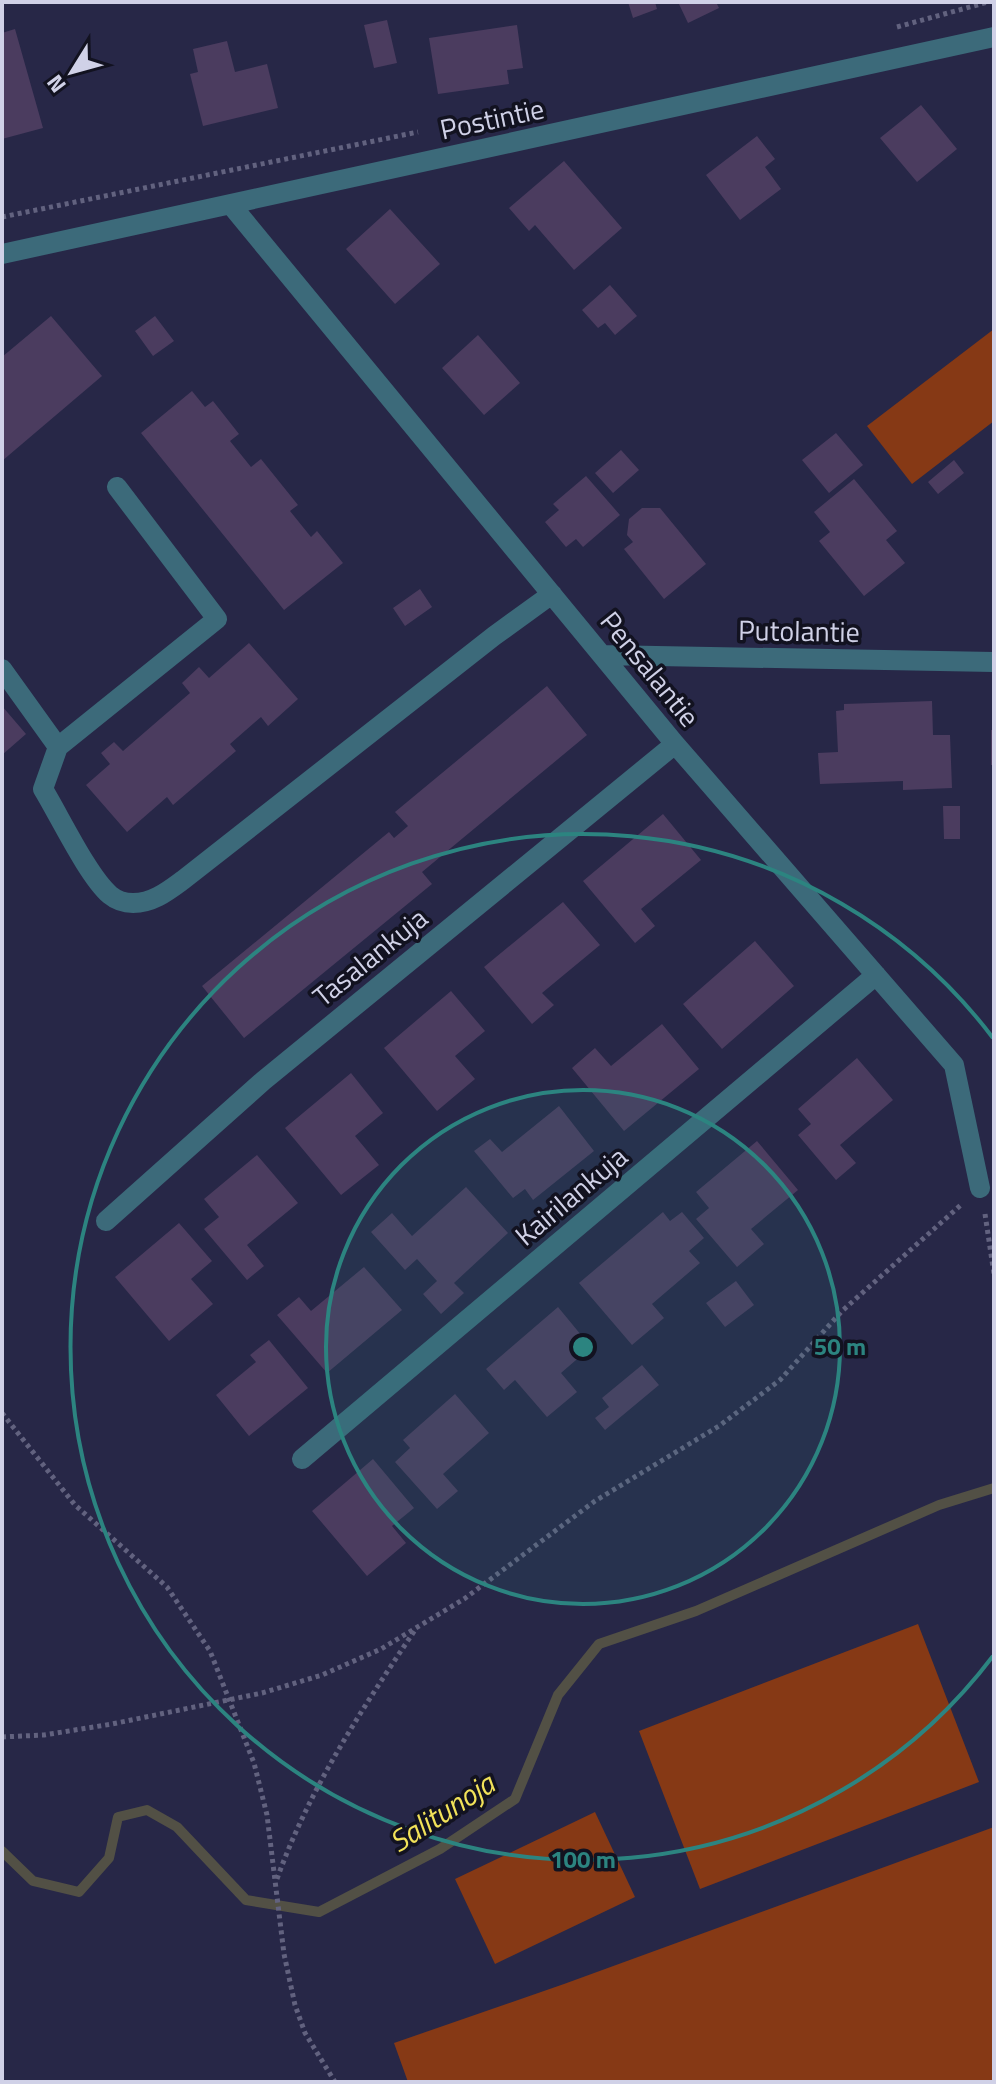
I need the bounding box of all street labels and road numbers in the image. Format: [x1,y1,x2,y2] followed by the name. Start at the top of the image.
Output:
[436,87,548,150] street label: Postintie
[590,601,711,736] street label: Pensalantie
[738,608,860,653] street label: Putolantie
[303,897,437,1017] street label: Tasalankuja
[505,1135,637,1256] street label: Kairilankuja

